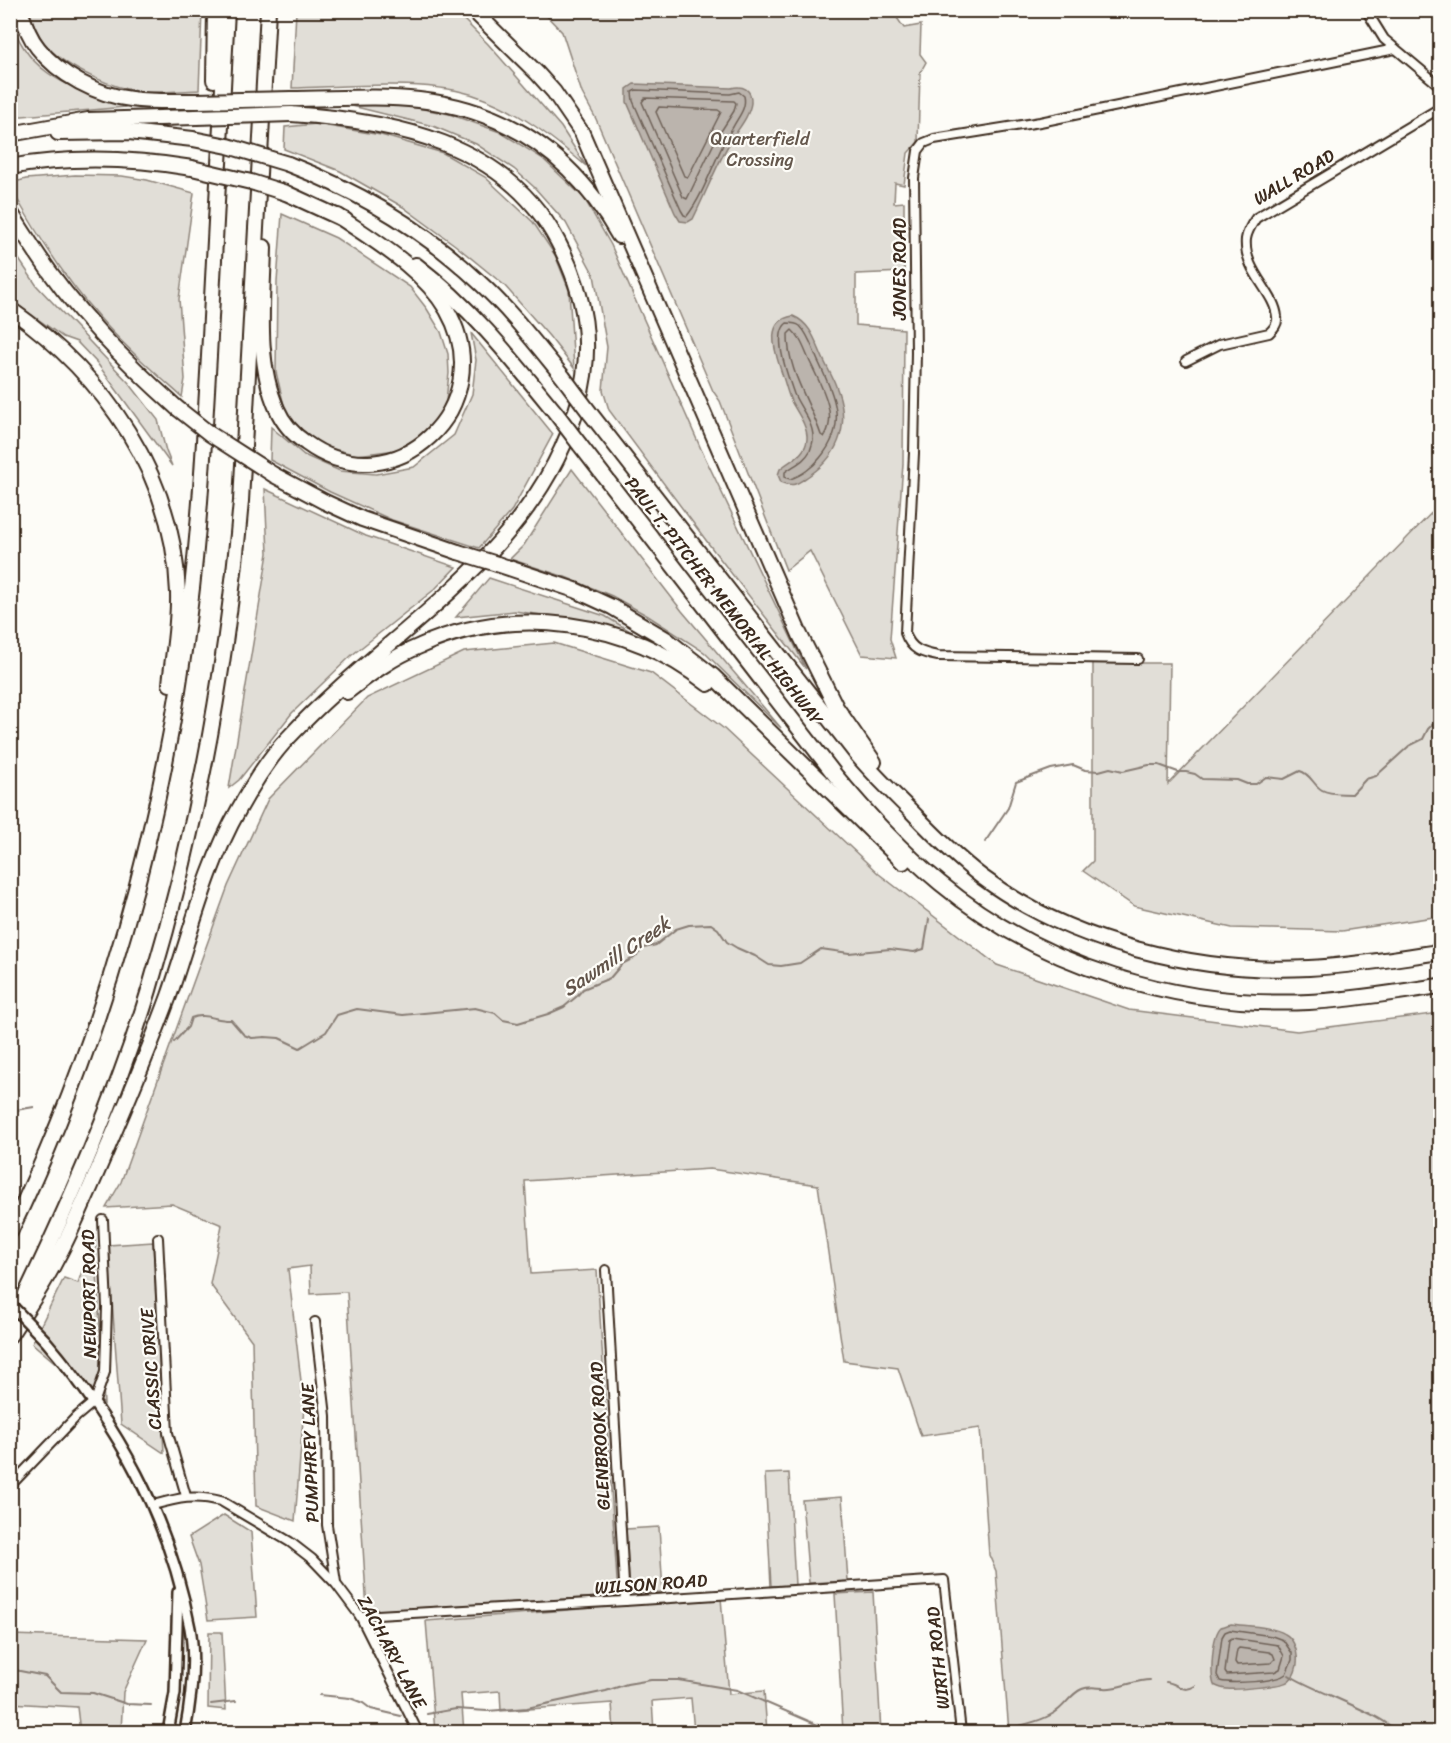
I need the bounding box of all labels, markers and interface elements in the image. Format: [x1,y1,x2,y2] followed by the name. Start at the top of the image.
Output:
[711,123,811,176] park label: Quarterfield Crossing
[1247,140,1341,214] street label: WALL ROAD
[884,218,916,321] street label: JONES ROAD
[616,469,832,733] street label: PAUL T. PITCHER MEMORIAL HIGHWAY
[555,906,679,1006] water label: Sawmill Creek
[72,1229,106,1359] street label: NEWPORT ROAD
[131,1306,171,1431] street label: CLASSIC DRIVE
[580,1361,620,1511] street label: GLENBROOK ROAD
[292,1382,328,1523] street label: PUMPHREY LANE
[594,1564,709,1604] street label: WILSON ROAD
[348,1589,436,1716] street label: ZACHARY LANE
[917,1605,959,1711] street label: WIRTH ROAD

